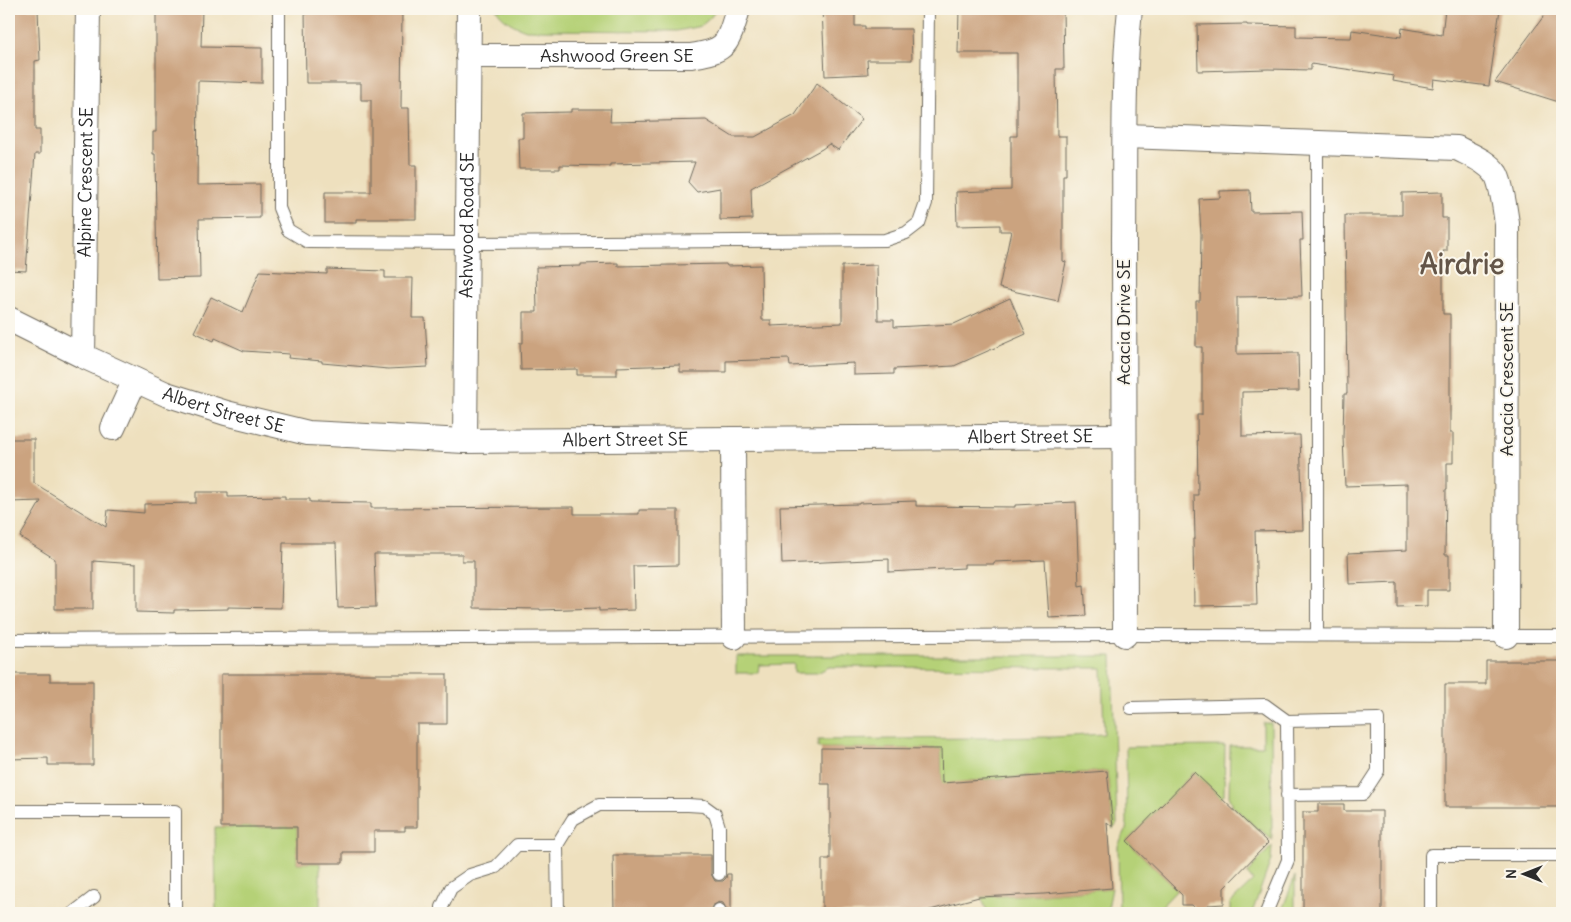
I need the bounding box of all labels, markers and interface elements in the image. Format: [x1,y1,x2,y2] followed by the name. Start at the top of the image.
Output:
[540,44,694,67] street label: Ashwood Green SE
[72,107,98,257] street label: Alpine Crescent SE
[454,152,479,298] street label: Ashwood Road SE
[1420,246,1504,282] district label: Airdrie
[1112,259,1135,385] street label: Acacia Drive SE
[1495,302,1518,456] street label: Acacia Crescent SE
[160,382,287,438] street label: Albert Street SE
[967,424,1093,448] street label: Albert Street SE
[562,427,688,451] street label: Albert Street SE
[1498,850,1548,900] north arrow
[1502,869,1520,879] text: N

